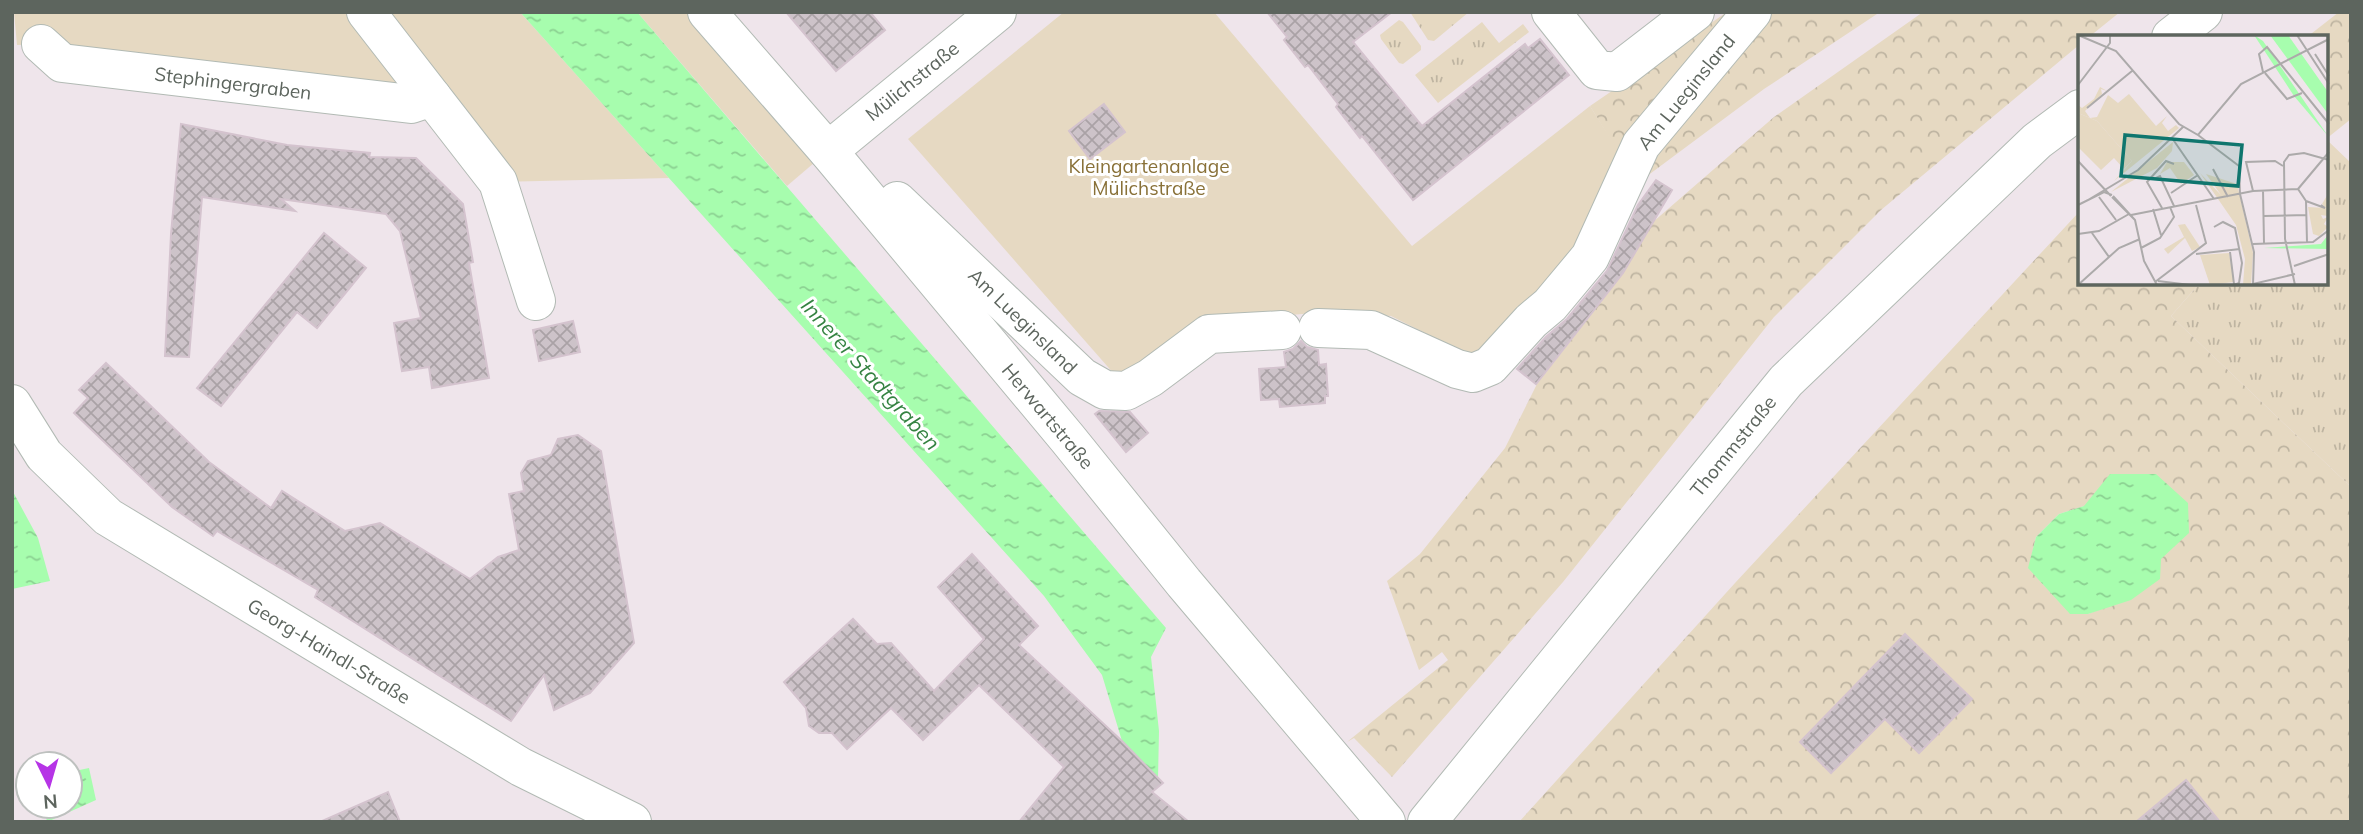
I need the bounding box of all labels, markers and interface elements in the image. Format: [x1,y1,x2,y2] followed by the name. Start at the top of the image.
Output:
[1632,29,1740,155] street label: Am Lueginsland
[2078,35,2328,285] inset map
[860,36,964,126] street label: Mülichstraße
[153,61,313,105] street label: Stephingergraben
[1068,154,1230,200] park label: Kleingartenanlage Mülichstraße
[964,263,1082,379] street label: Am Lueginsland
[796,293,946,455] water label: Innerer Stadtgraben
[997,358,1099,474] street label: Herwartstraße
[1685,391,1781,501] street label: Thommstraße
[243,593,415,709] street label: Georg-Haindl-Straße
[14,750,84,820] north arrow
[42,789,59,815] text: N

